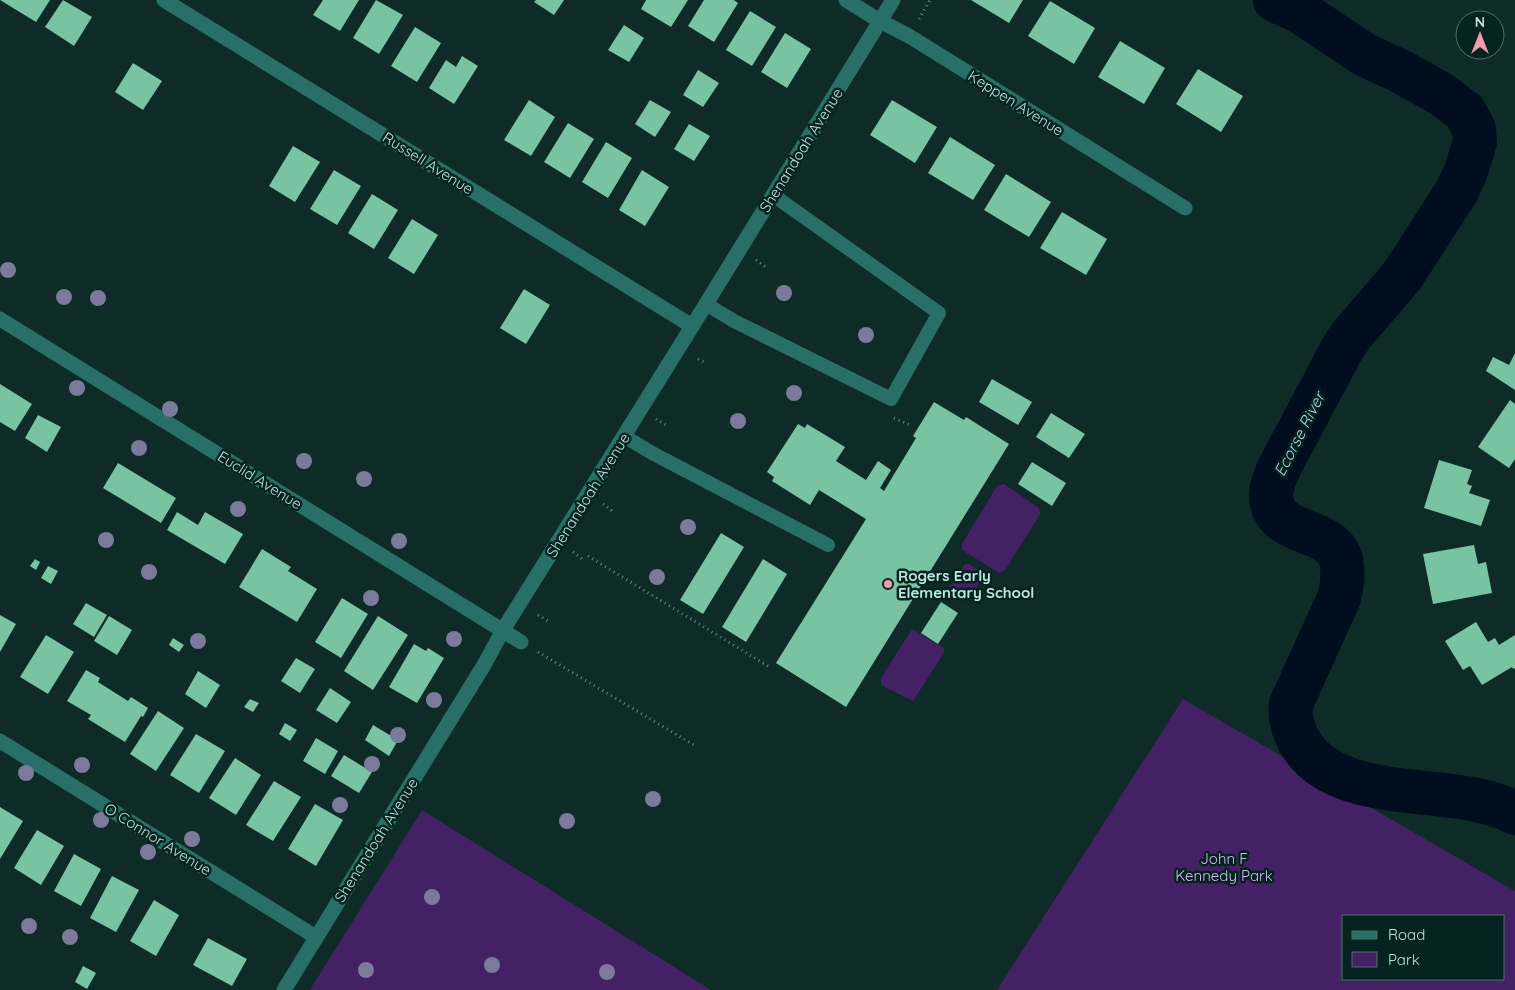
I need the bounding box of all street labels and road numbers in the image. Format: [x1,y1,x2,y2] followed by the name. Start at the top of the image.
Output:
[965,66,1067,140] street label: Keppen Avenue
[755,84,847,216] street label: Shenandoah Avenue
[379,128,477,198] street label: Russell Avenue
[542,429,634,561] street label: Shenandoah Avenue
[214,447,306,513] street label: Euclid Avenue
[330,774,422,906] street label: Shenandoah Avenue
[101,799,215,879] street label: O Connor Avenue

